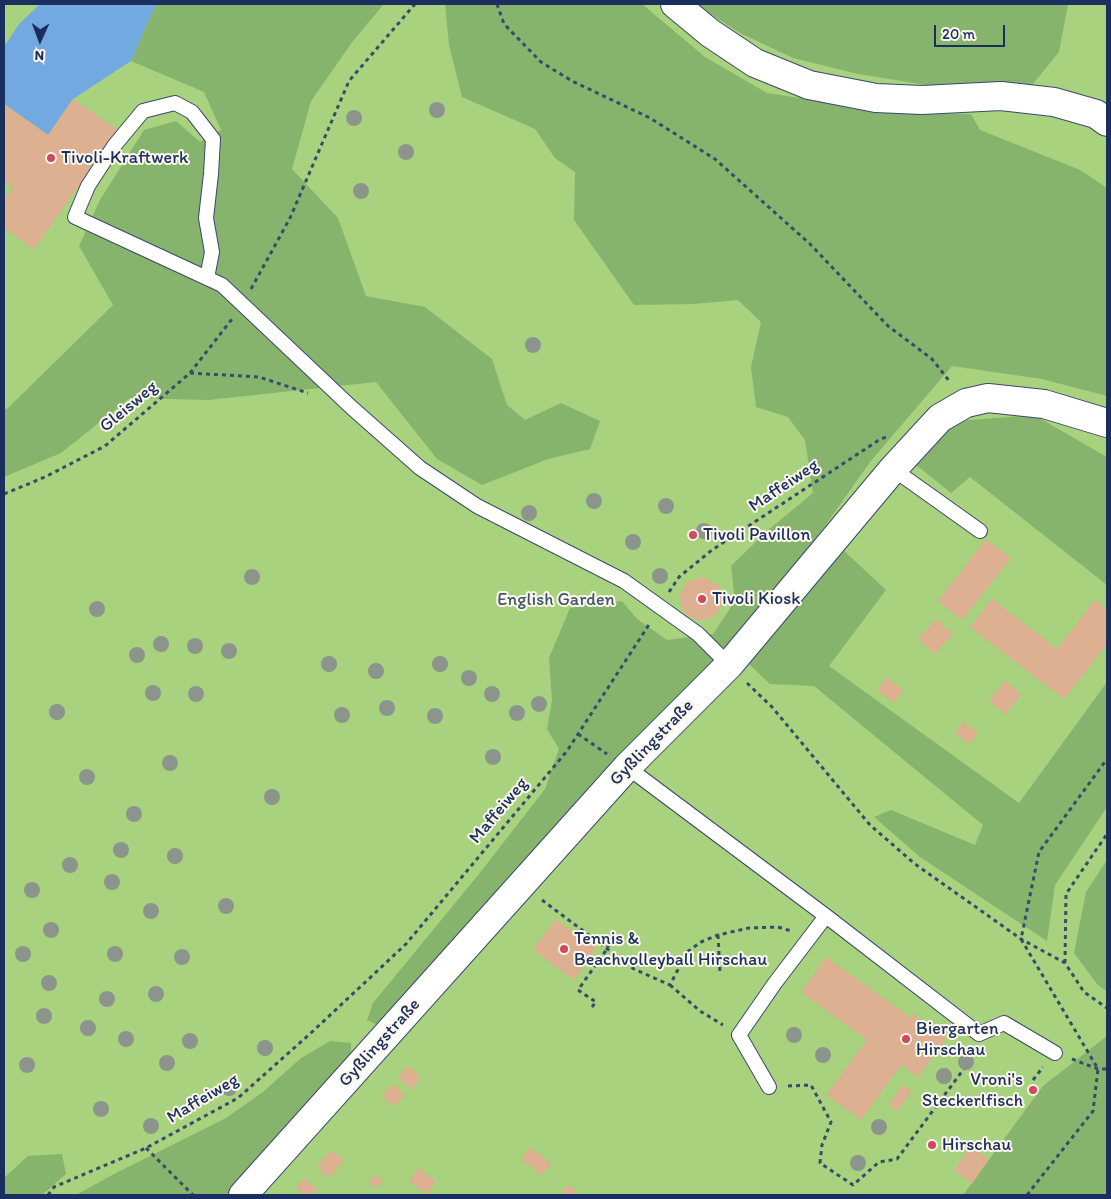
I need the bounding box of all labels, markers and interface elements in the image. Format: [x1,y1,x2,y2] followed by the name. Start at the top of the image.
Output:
[15,15,65,65] north arrow
[936,15,1007,47] scale bar
[942,25,975,43] text: 20 m
[34,47,44,64] text: N
[61,147,188,169] place label: Tivoli-Kraftwerk
[45,152,57,164] marker: Tivoli-Kraftwerk
[96,377,162,437] street label: Gleisweg
[745,455,823,517] street label: Maffeiweg
[703,524,810,546] place label: Tivoli Pavillon
[687,529,699,541] marker: Tivoli Pavillon
[712,588,800,610] place label: Tivoli Kiosk
[497,589,615,611] park label: English Garden
[696,593,708,605] marker: Tivoli Kiosk
[605,695,699,791] street label: Gyßlingstraße
[465,774,533,848] street label: Maffeiweg
[574,928,767,971] place label: Tennis & Beachvolleyball Hirschau
[558,943,570,955] marker: Tennis & Beachvolleyball Hirschau
[335,994,425,1092] street label: Gyßlingstraße
[916,1018,999,1060] place label: Biergarten Hirschau
[900,1033,912,1045] marker: Biergarten Hirschau
[163,1069,243,1129] street label: Maffeiweg
[922,1069,1023,1112] place label: Vroni's Steckerlfisch
[1027,1084,1039,1096] marker: Vroni's Steckerlfisch
[942,1134,1011,1156] place label: Hirschau
[926,1139,938,1151] marker: Hirschau

